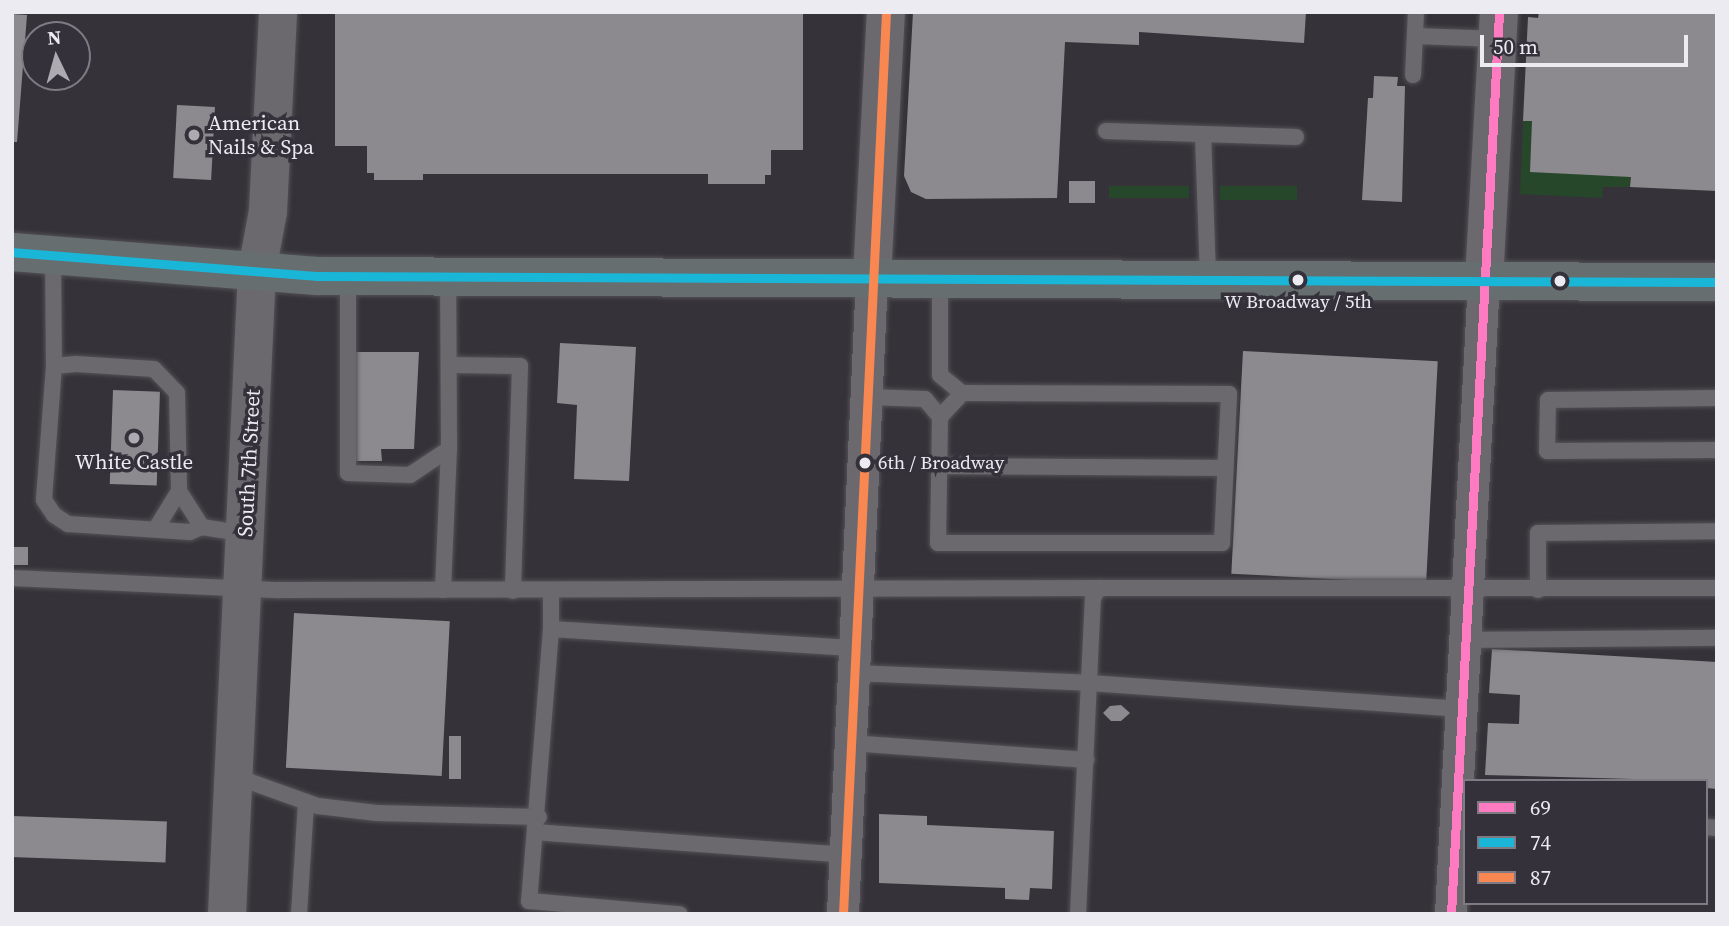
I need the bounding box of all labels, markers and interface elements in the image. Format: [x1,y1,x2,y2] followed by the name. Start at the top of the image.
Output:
[21,21,91,91] north arrow
[1484,21,1692,65] scale bar
[46,24,62,51] text: N
[1493,32,1538,61] text: 50 m
[208,110,314,160] place label: American Nails & Spa
[186,127,202,143] marker: American Nails & Spa
[1291,273,1305,287] marker: W Broadway / 5th
[1553,274,1567,288] unlabelled marker
[1224,291,1372,313] place label: W Broadway / 5th
[233,389,265,537] street label: South 7th Street
[126,430,142,446] marker: White Castle
[75,449,193,475] place label: White Castle
[878,452,1004,474] place label: 6th / Broadway
[858,456,872,470] marker: 6th / Broadway
[1463,779,1708,905] legend
[1530,793,1551,822] text: 69
[1530,828,1551,857] text: 74
[1530,863,1551,892] text: 87

